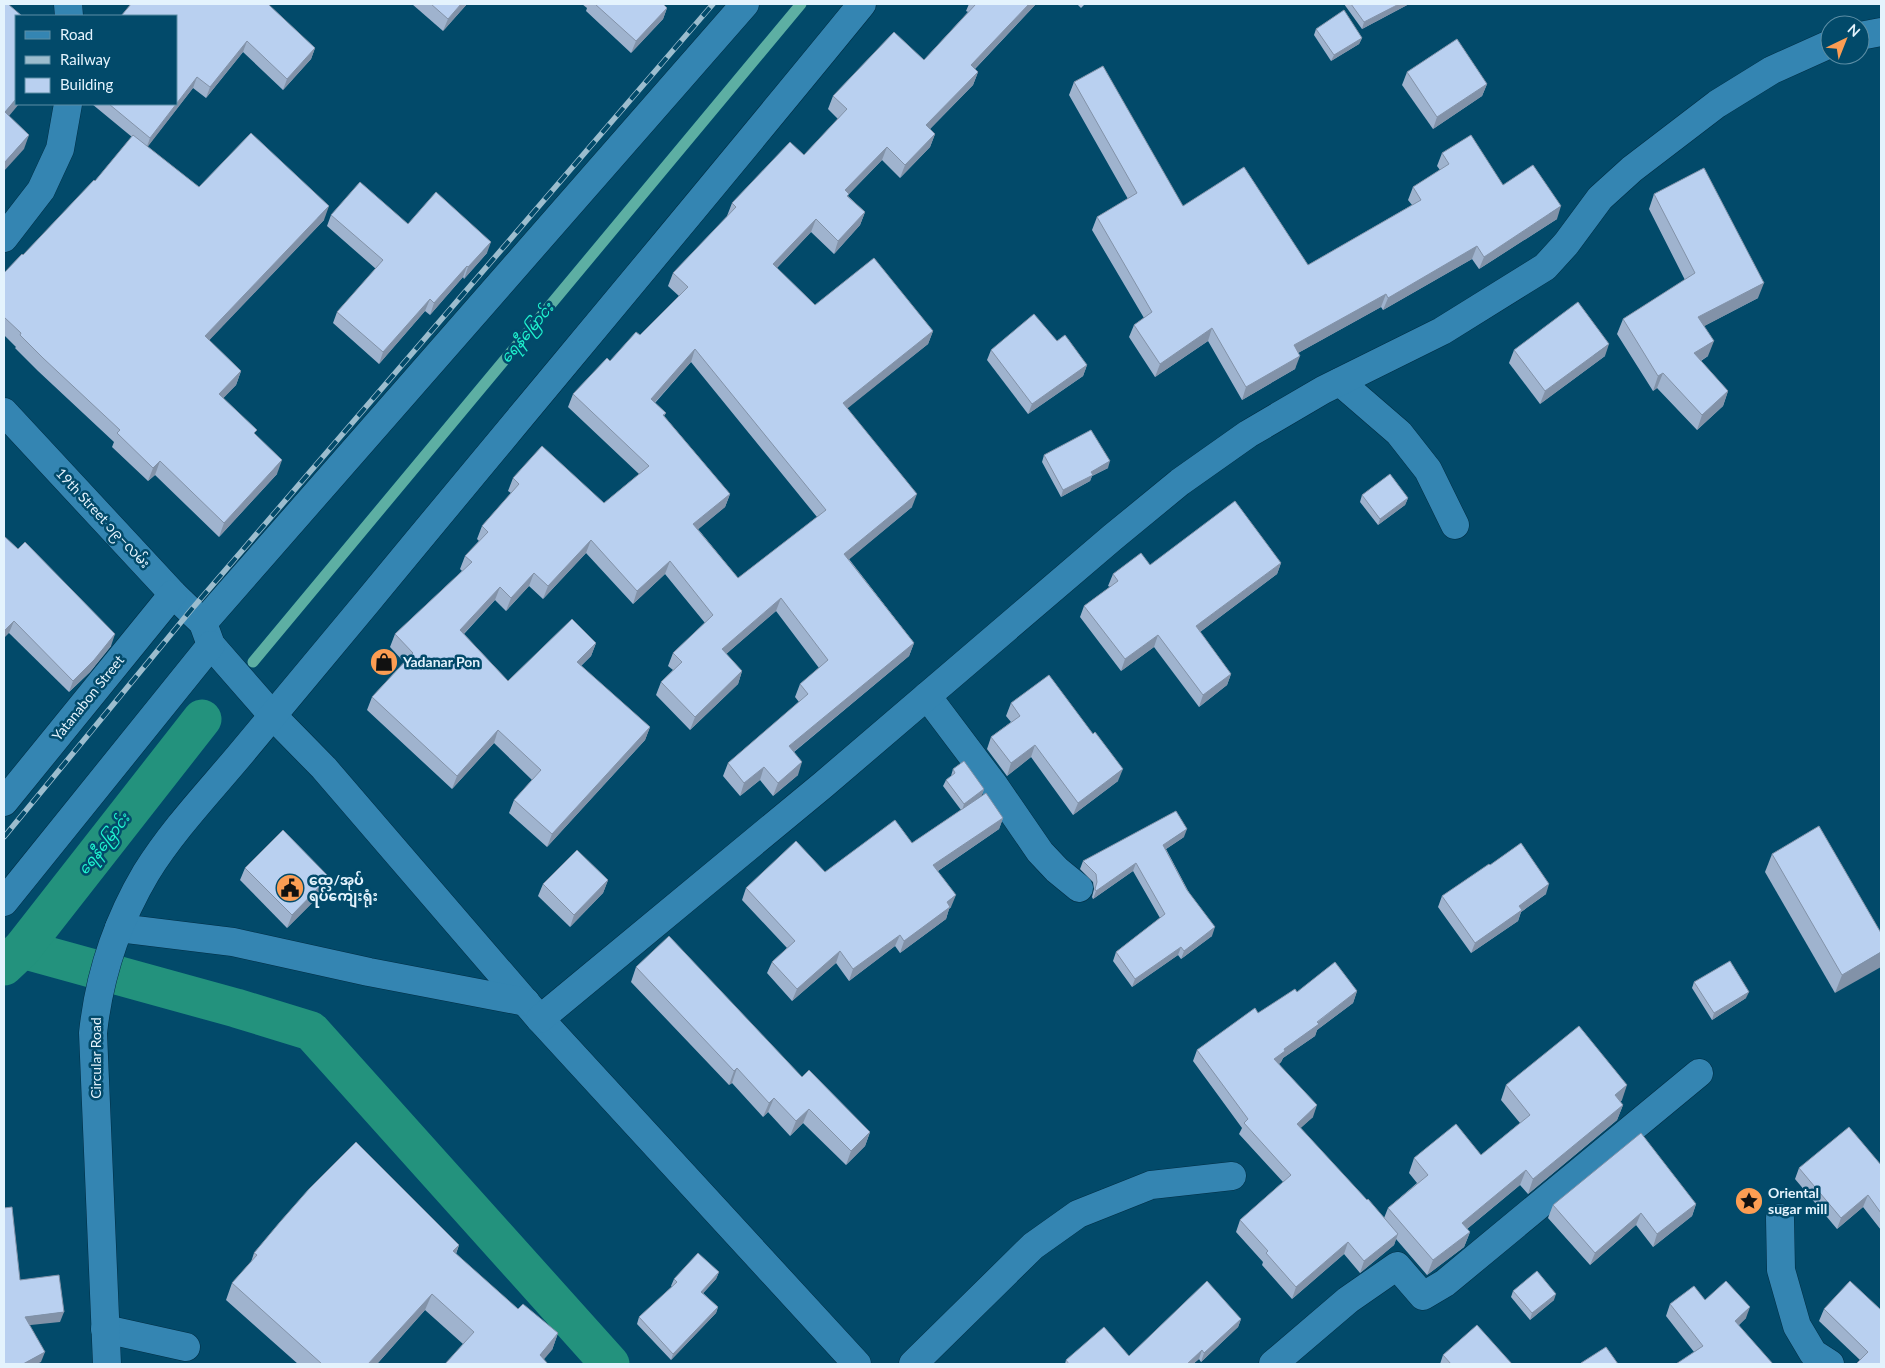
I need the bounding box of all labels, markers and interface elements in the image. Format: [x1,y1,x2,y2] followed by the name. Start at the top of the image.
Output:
[15,15,178,105] legend
[1820,15,1870,65] north arrow
[1844,20,1864,40] text: N
[60,25,93,43] text: Road
[60,50,111,68] text: Railway
[60,75,113,93] text: Building
[495,297,560,369] water label: ရေနီမြောင်း
[50,464,155,574] street label: 19th Street ၁၉−လမ်း
[369,647,399,677] shop icon: Yadanar Pon
[48,652,127,744] street label: Yatanabon Street
[402,653,480,670] place label: Yadanar Pon
[73,808,136,880] water label: ရေနီမြောင်း
[309,870,378,908] place label: ထွေ/အုပ် ရပ်ကျေးရုံး
[275,873,305,903] public building icon: ထွေ/အုပ် ရပ်ကျေးရုံး
[87,1017,104,1099] street label: Circular Road
[1768,1184,1827,1217] place label: Oriental sugar mill
[1734,1186,1764,1216] place icon: Oriental sugar mill

